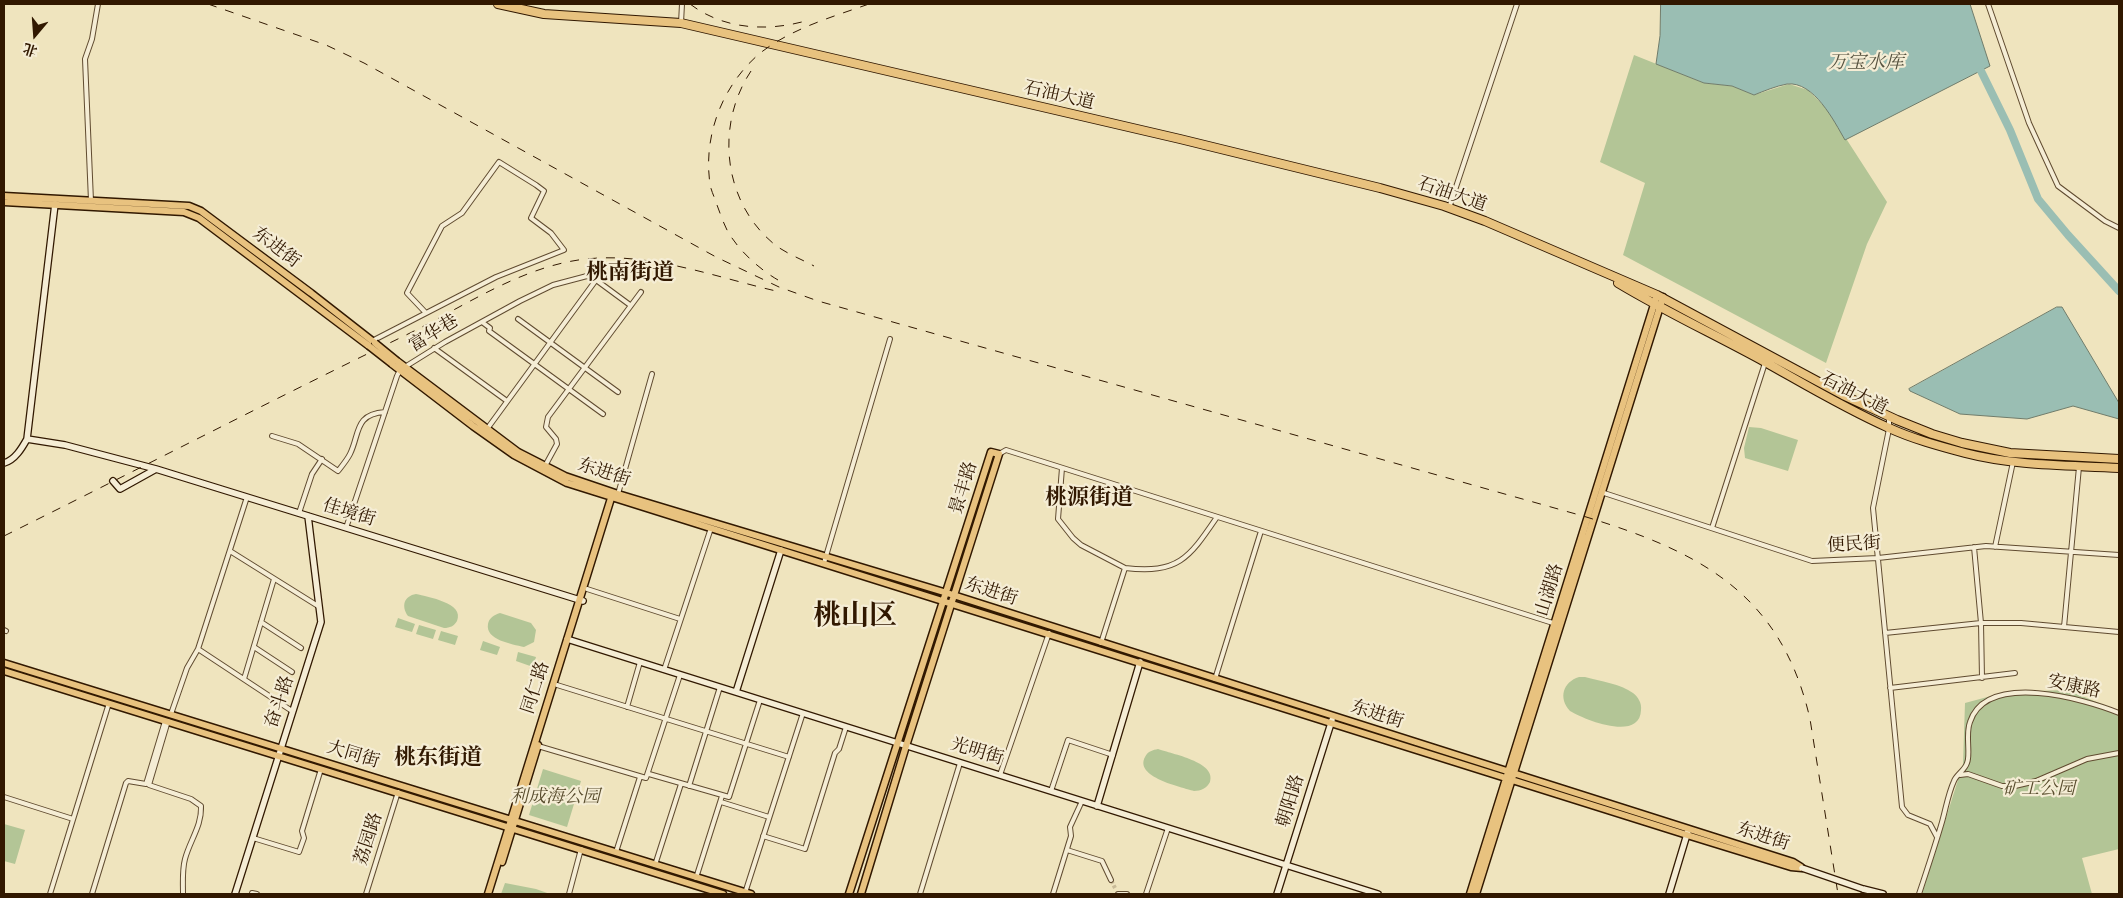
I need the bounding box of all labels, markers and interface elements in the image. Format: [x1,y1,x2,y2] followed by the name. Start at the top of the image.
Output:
[10,10,60,60] north arrow
[21,39,39,60] text: 北
[1828,52,1904,74] water label: 万宝水库
[1021,77,1097,115] street label: 石油大道
[1414,173,1490,217] street label: 石油大道
[248,223,304,273] street label: 东进街
[586,261,674,287] district label: 桃南街道
[405,311,463,357] street label: 富华巷
[1817,368,1891,420] street label: 石油大道
[575,454,633,492] street label: 东进街
[946,459,982,517] street label: 景丰路
[1045,486,1133,512] district label: 桃源街道
[320,495,378,531] street label: 佳境街
[1826,533,1882,557] street label: 便民街
[1532,561,1568,619] street label: 山湖路
[962,573,1020,611] street label: 东进街
[813,600,897,634] district label: 桃山区
[517,659,555,717] street label: 同仁路
[2045,671,2103,703] street label: 安康路
[261,673,299,731] street label: 奋斗路
[1348,696,1406,734] street label: 东进街
[948,734,1006,770] street label: 光明街
[324,737,382,773] street label: 大同街
[394,746,482,772] district label: 桃东街道
[1273,772,1309,830] street label: 朝阳路
[2003,779,2075,801] park label: 矿工公园
[510,787,600,809] park label: 利成海公园
[350,810,388,868] street label: 荔园路
[1734,818,1792,856] street label: 东进街

